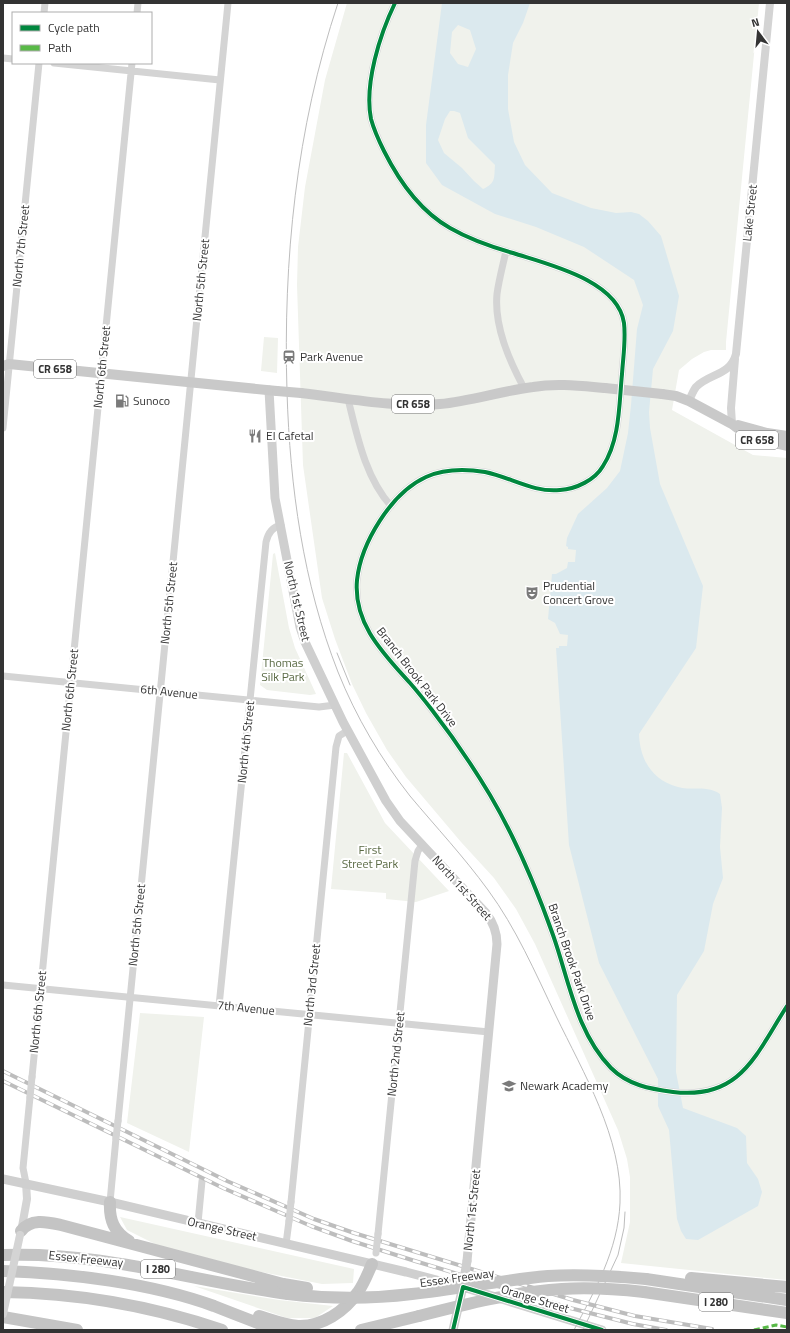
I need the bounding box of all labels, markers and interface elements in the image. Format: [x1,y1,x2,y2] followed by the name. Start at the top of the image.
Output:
[12,12,152,64] legend
[738,12,778,52] north arrow
[749,14,761,31] text: N
[48,18,100,37] text: Cycle path
[48,38,72,57] text: Path
[737,183,762,242] street label: Lake Street
[7,203,34,288] street label: North 7th Street
[187,237,214,322] street label: North 5th Street
[88,324,115,409] street label: North 6th Street
[300,347,363,366] place label: Park Avenue
[281,349,297,365] station icon: Park Avenue
[34,360,76,378] road number: CR 658
[133,391,170,410] place label: Sunoco
[114,393,130,409] fuel station icon: Sunoco
[392,395,434,413] road number: CR 658
[266,426,313,445] place label: El Cafetal
[247,428,263,444] restaurant icon: El Cafetal
[736,431,778,449] road number: CR 658
[279,559,316,644] street label: North 1st Street
[155,560,182,645] street label: North 5th Street
[543,576,614,609] place label: Prudential Concert Grove
[524,585,540,601] theatre icon: Prudential Concert Grove
[372,623,463,731] street label: Branch Brook Park Drive
[56,647,83,732] street label: North 6th Street
[261,653,305,686] park label: Thomas Silk Park
[139,679,199,704] street label: 6th Avenue
[232,699,259,784] street label: North 4th Street
[342,840,399,873] park label: First Street Park
[428,851,497,925] street label: North 1st Street
[123,882,150,967] street label: North 5th Street
[544,901,601,1023] street label: Branch Brook Park Drive
[298,942,325,1027] street label: North 3rd Street
[24,969,51,1054] street label: North 6th Street
[216,995,276,1020] street label: 7th Avenue
[382,1010,409,1097] street label: North 2nd Street
[520,1076,608,1095] place label: Newark Academy
[501,1078,517,1094] school or university icon: Newark Academy
[458,1167,485,1252] street label: North 1st Street
[186,1211,259,1246] street label: Orange Street
[48,1245,124,1272] street label: Essex Freeway
[141,1260,175,1278] road number: I 280
[419,1263,496,1292] street label: Essex Freeway
[499,1279,572,1318] street label: Orange Street
[699,1293,733,1311] road number: I 280

